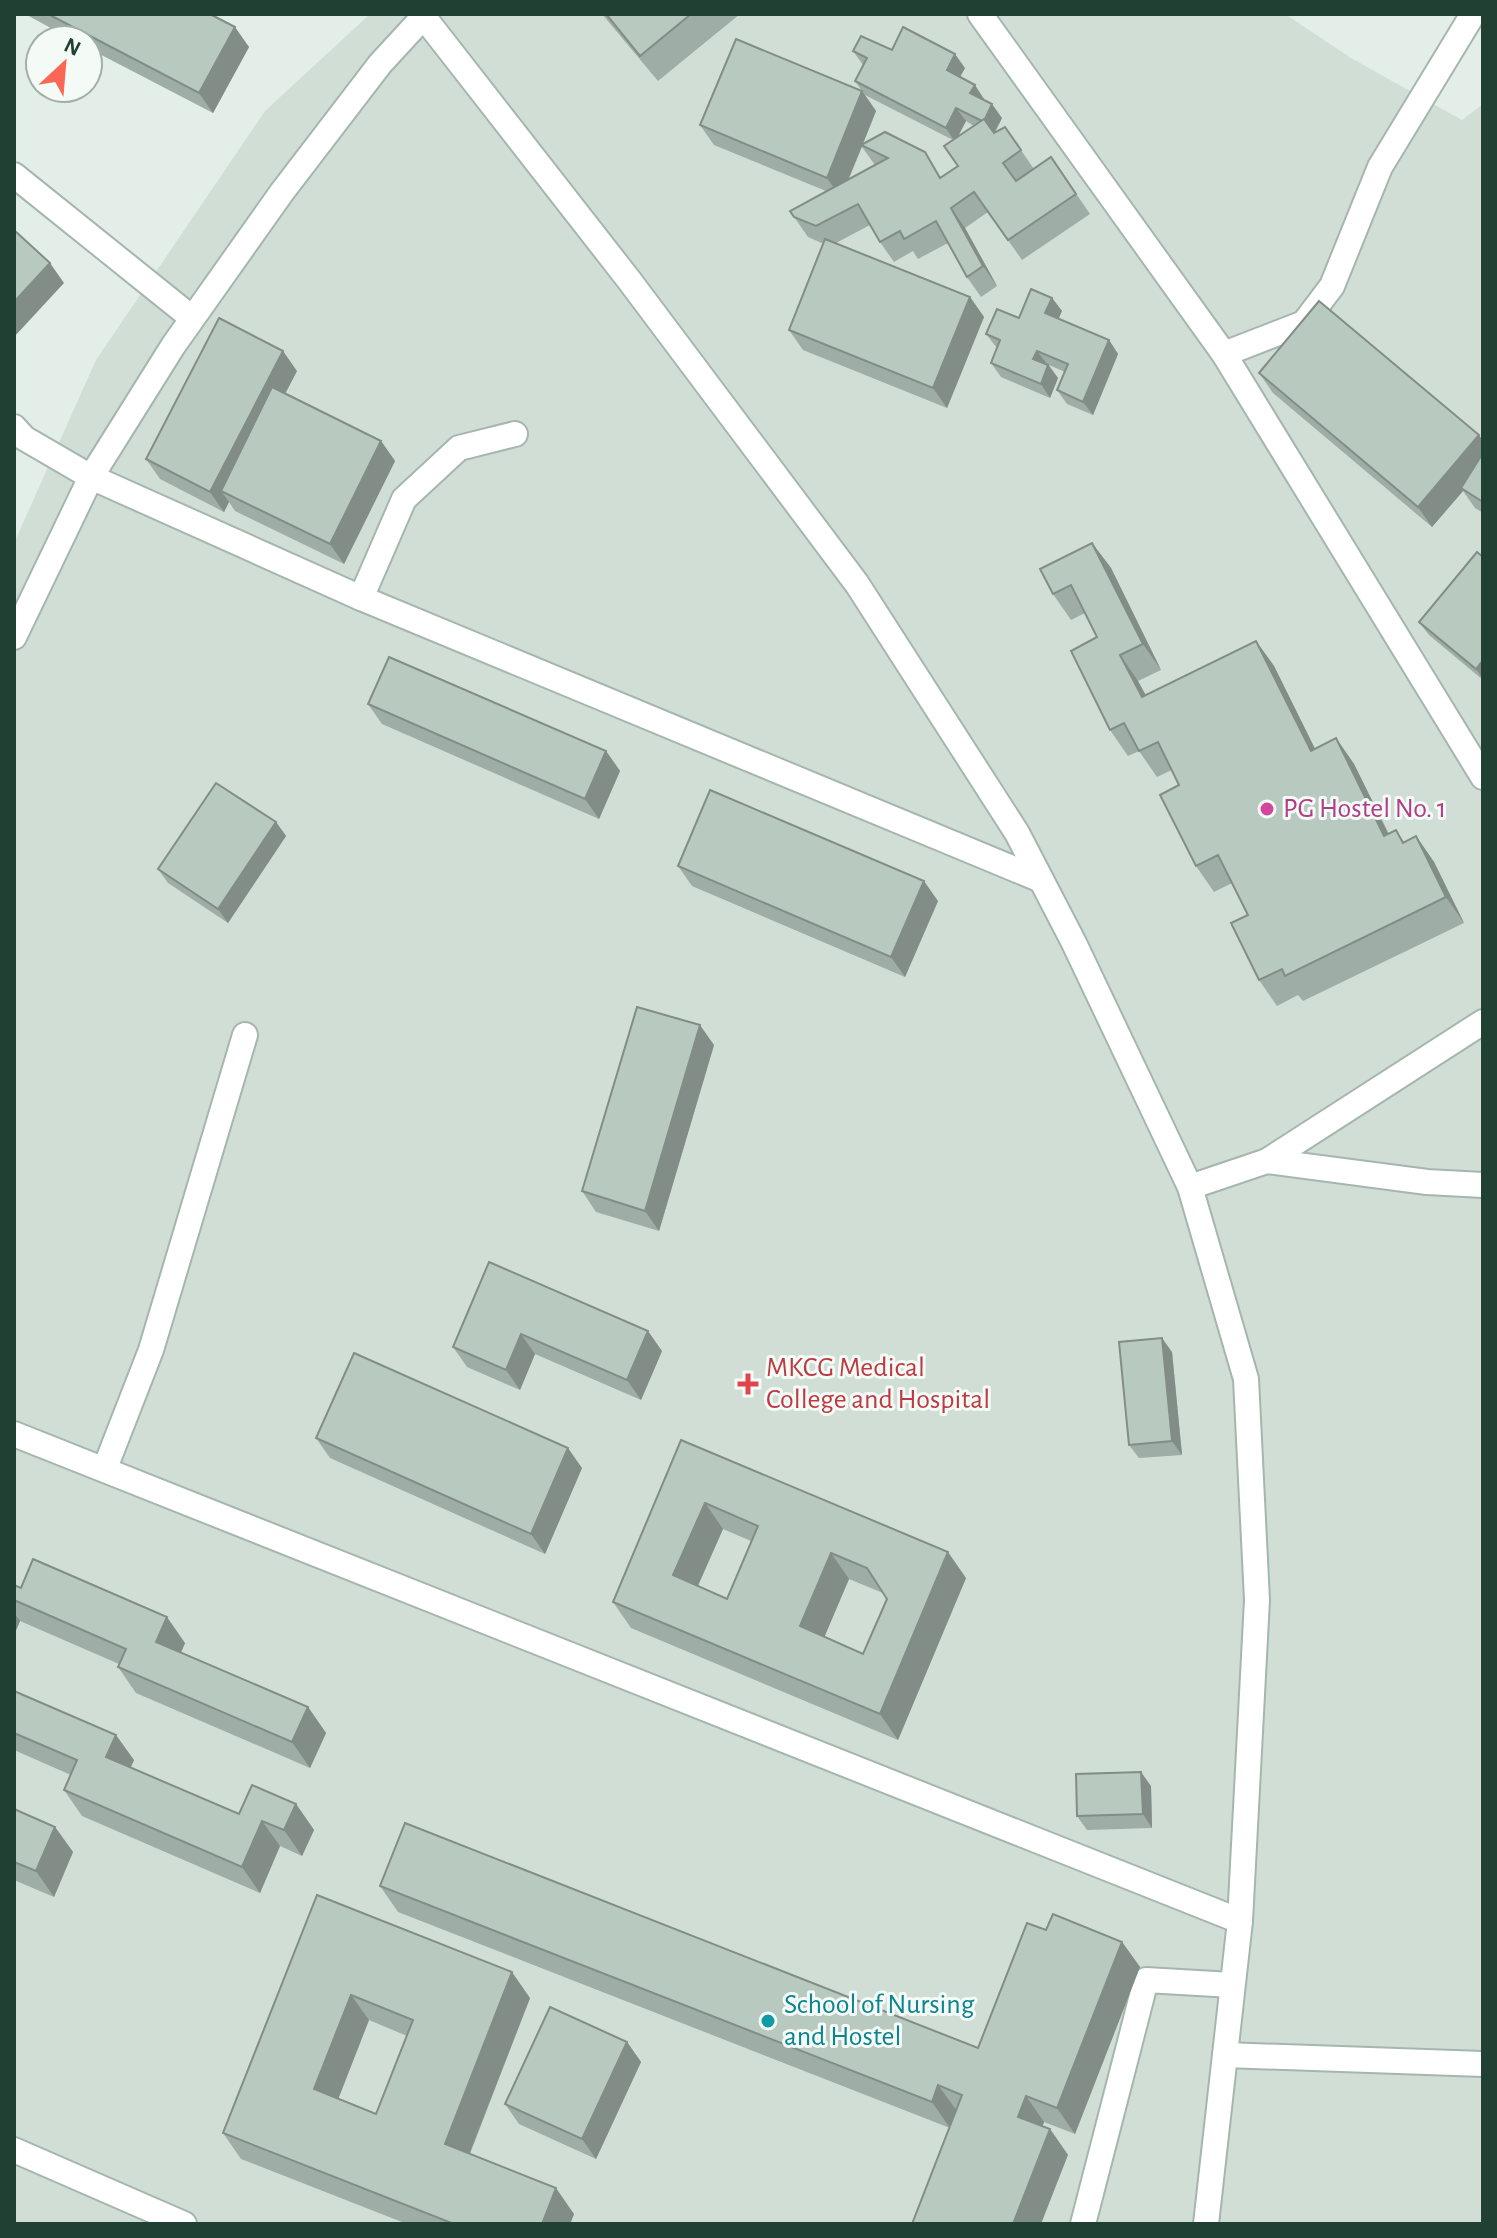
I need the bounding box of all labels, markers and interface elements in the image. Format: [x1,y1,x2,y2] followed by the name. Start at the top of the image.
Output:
[24,24,104,104] north arrow
[61,34,84,60] text: N
[1283,795,1446,823] place label: PG Hostel No. 1
[1258,800,1276,818] marker: PG Hostel No. 1
[766,1354,990,1414] place label: MKCG Medical College and Hospital
[737,1373,759,1395] marker: MKCG Medical College and Hospital
[784,1991,975,2051] place label: School of Nursing and Hostel
[759,2012,777,2030] marker: School of Nursing and Hostel

